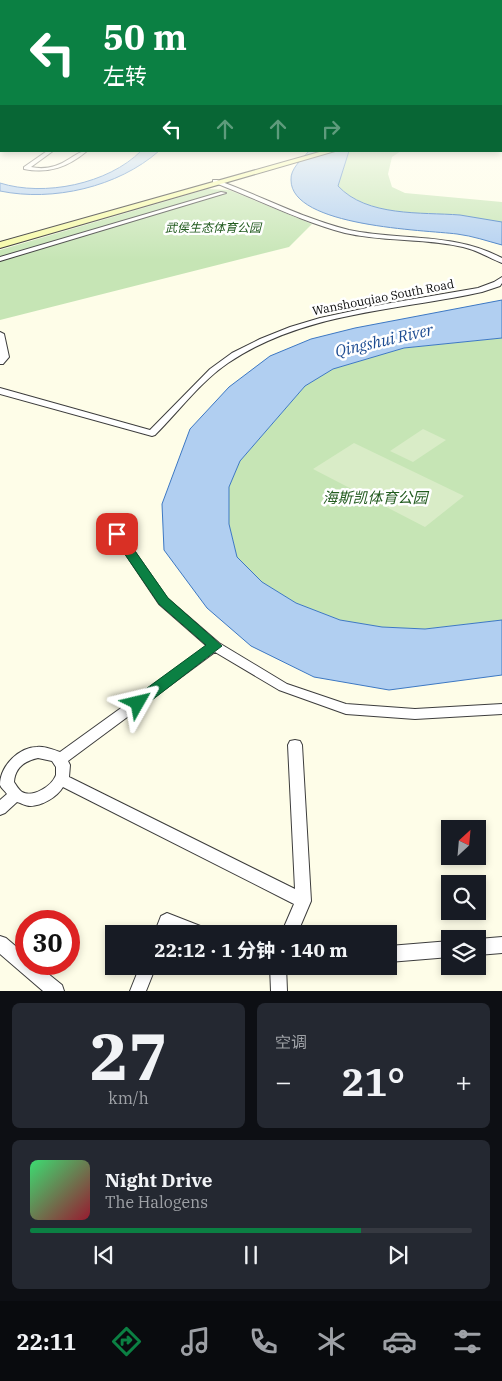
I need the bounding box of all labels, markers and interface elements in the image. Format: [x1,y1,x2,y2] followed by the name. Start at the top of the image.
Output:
[103,14,187,60] text: 50 m
[20,20,85,85] icon: left
[103,61,147,90] text: 左转
[158,115,186,143] icon: left
[211,115,239,143] icon: ahead
[264,115,292,143] icon: ahead
[317,115,345,143] icon: right
[165,220,263,235] park label: 武侯生态体育公园
[311,276,455,318] street label: Wanshouqiao South Road
[333,319,436,361] water label: Qingshui River
[322,488,429,507] park label: 海斯凯体育公园
[96,513,138,555] pin
[103,520,131,548] icon: arrive
[111,676,163,728] position arrow
[441,820,486,865] north arrow
[441,820,486,975] map controls
[441,875,486,920] button: search
[15,910,80,975] speed limit sign: 30
[441,930,486,975] button: layers
[154,938,348,962] text: 22:12 · 1 分钟 · 140 m
[89,1013,168,1098] text: 27
[275,1032,307,1052] text: 空调
[342,1057,405,1106] text: 21°
[275,1063,292,1100] text: −
[455,1063,472,1100] text: +
[108,1088,149,1108] text: km/h
[105,1168,213,1192] text: Night Drive
[105,1192,208,1212] text: The Halogens
[90,1241,118,1269] icon: previous
[237,1241,265,1269] icon: pause
[384,1241,412,1269] icon: next
[109,1324,144,1359] icon: directions
[178,1324,213,1359] icon: music
[246,1324,281,1359] icon: phone
[314,1324,349,1359] icon: climate
[382,1324,417,1359] icon: car
[450,1324,485,1359] icon: filters
[17,1327,76,1356] text: 22:11

